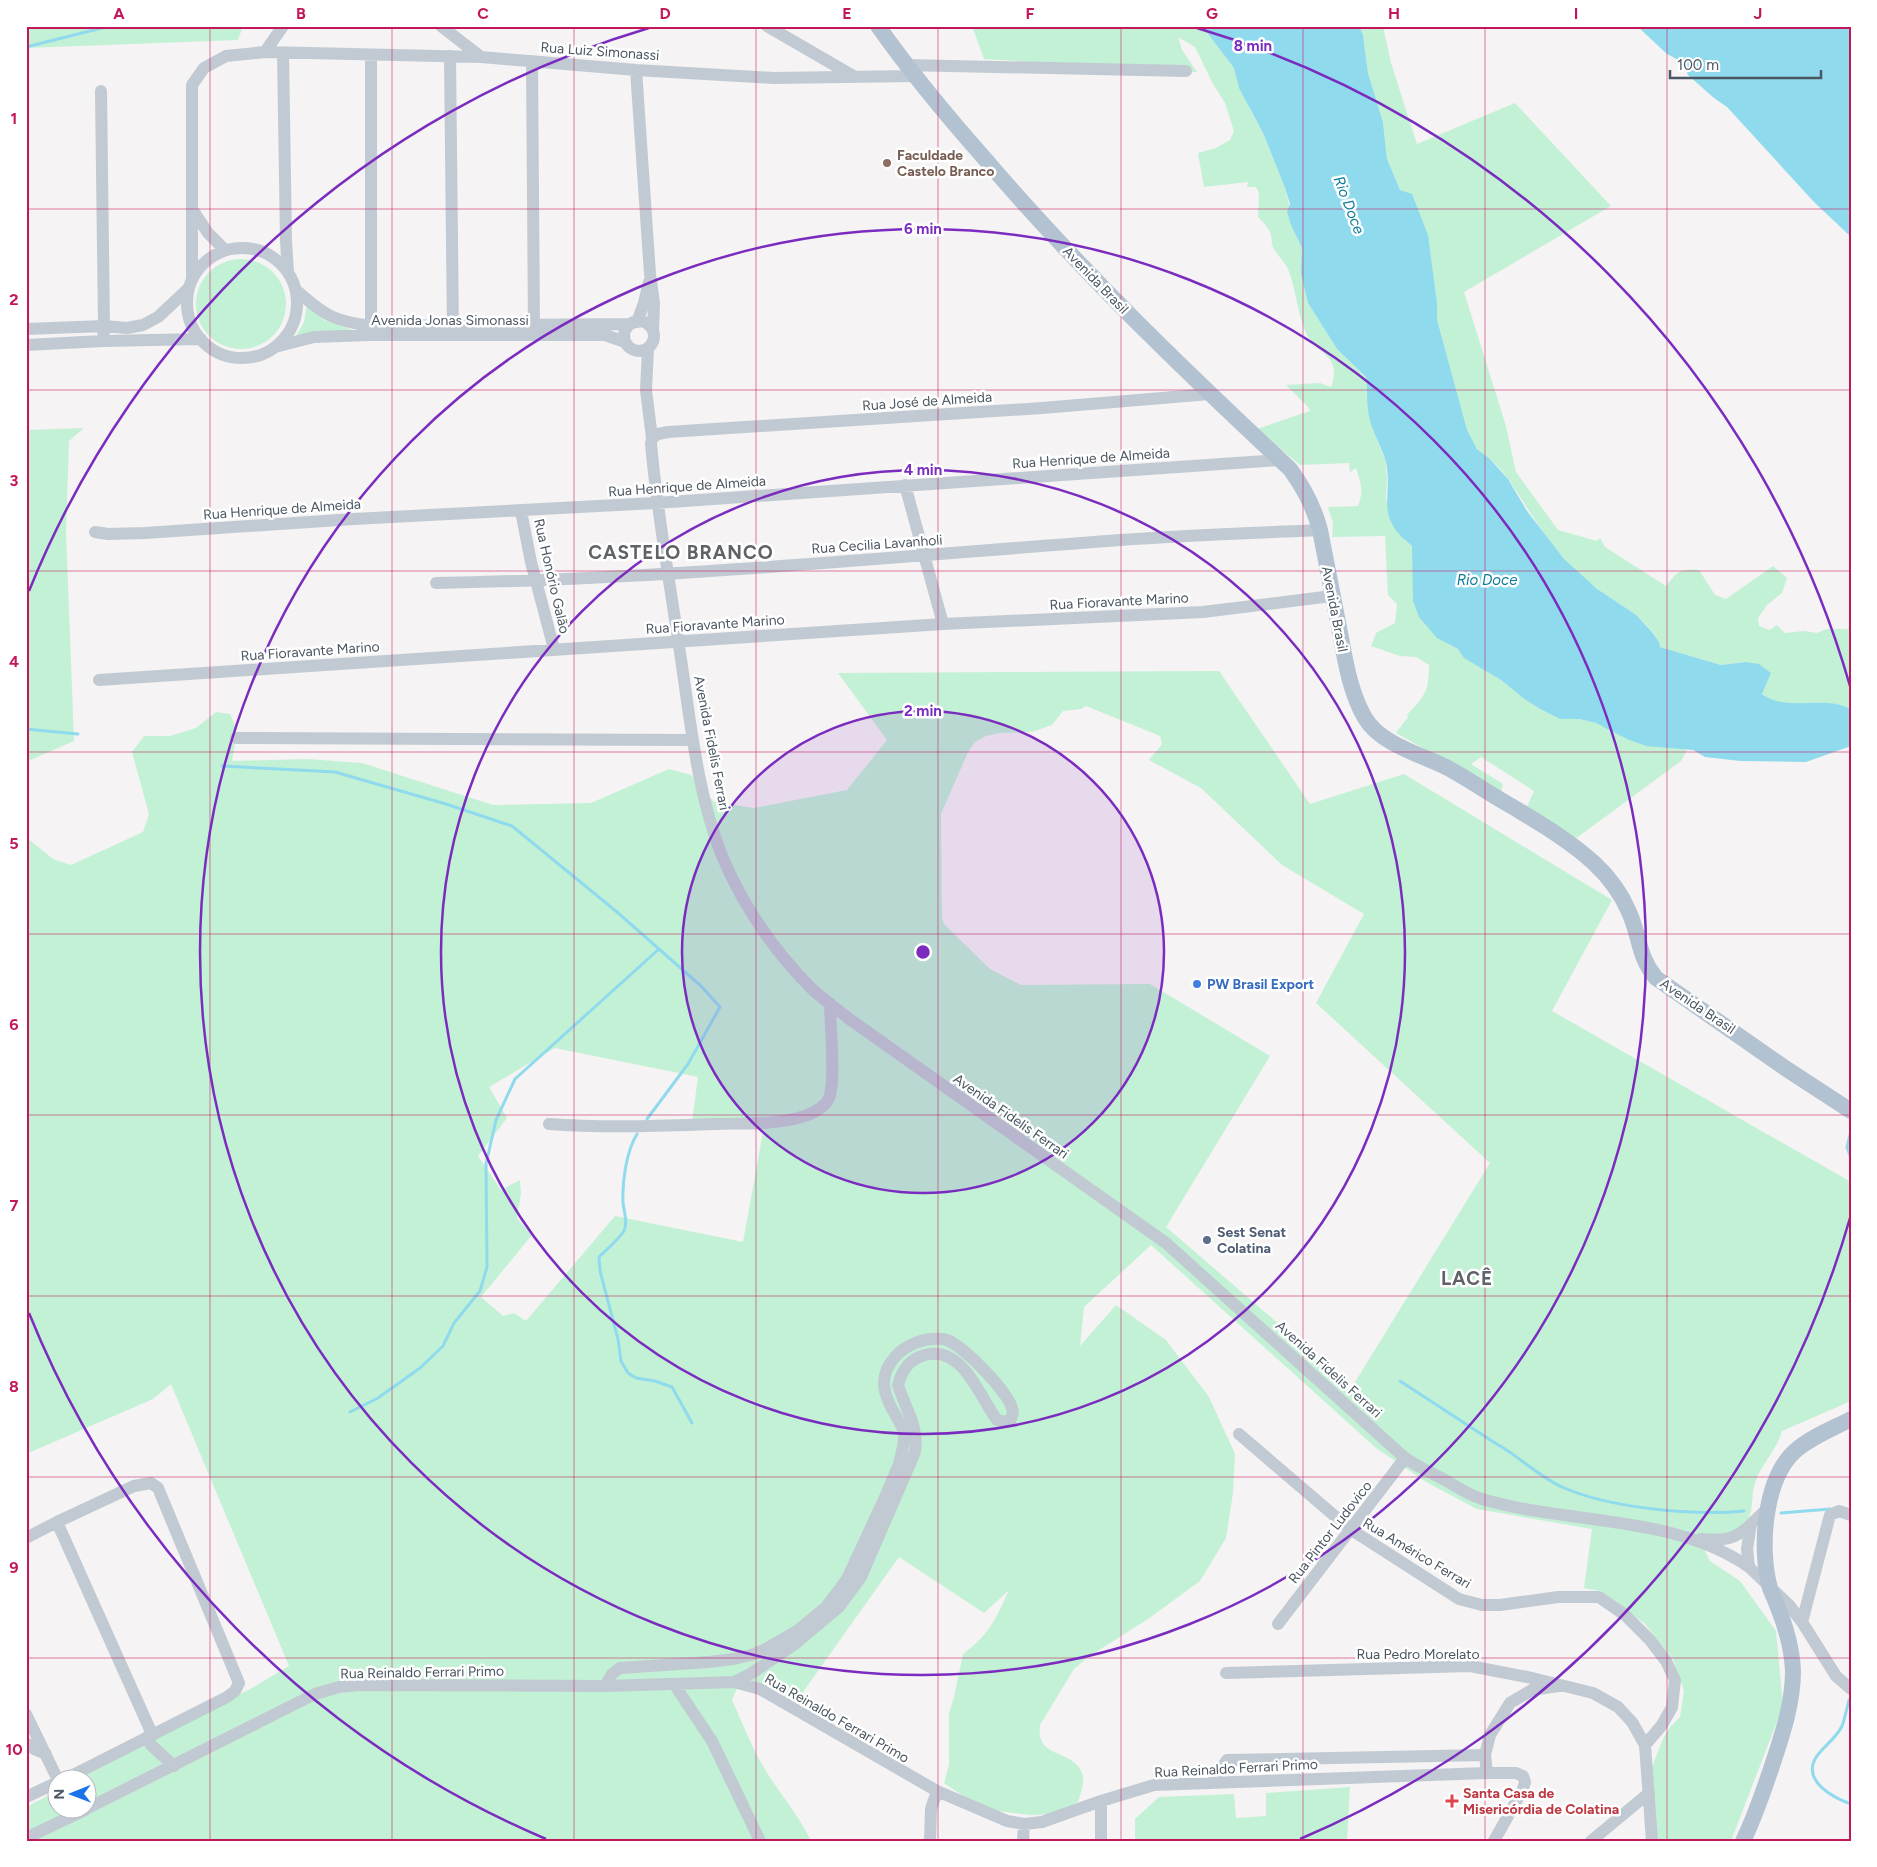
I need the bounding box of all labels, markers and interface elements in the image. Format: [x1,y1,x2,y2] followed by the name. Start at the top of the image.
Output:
[113,4,125,23] text: A
[296,4,306,23] text: B
[477,4,489,23] text: C
[659,4,671,23] text: D
[842,4,852,23] text: E
[1026,4,1035,23] text: F
[1206,4,1218,23] text: G
[1388,4,1400,23] text: H
[1574,4,1578,23] text: I
[1754,4,1762,23] text: J
[1234,37,1272,55] text: 8 min
[540,39,660,64] street label: Rua Luiz Simonassi
[1670,48,1821,80] scale bar
[1677,56,1719,74] text: 100 m
[11,109,17,128] text: 1
[897,147,994,180] place label: Faculdade Castelo Branco
[881,157,893,169] marker: Faculdade Castelo Branco
[1330,173,1368,237] water label: Rio Doce
[904,220,942,238] text: 6 min
[1059,243,1132,318] street label: Avenida Brasil
[9,290,19,309] text: 2
[371,312,529,329] street label: Avenida Jonas Simonassi
[862,388,993,415] street label: Rua José de Almeida
[1012,445,1171,472] street label: Rua Henrique de Almeida
[904,461,942,479] text: 4 min
[10,471,19,490] text: 3
[608,473,767,500] street label: Rua Henrique de Almeida
[203,496,362,523] street label: Rua Henrique de Almeida
[530,517,573,635] street label: Rua Honório Galão
[811,531,943,558] street label: Rua Cecilia Lavanholi
[588,541,774,564] district label: CASTELO BRANCO
[1318,565,1351,654] street label: Avenida Brasil
[1457,571,1517,589] water label: Rio Doce
[1049,589,1189,614] street label: Rua Fioravante Marino
[645,611,785,638] street label: Rua Fioravante Marino
[240,638,380,665] street label: Rua Fioravante Marino
[9,652,19,671] text: 4
[690,674,733,812] street label: Avenida Fidelis Ferrari
[904,702,942,720] text: 2 min
[9,834,19,853] text: 5
[914,943,932,961] centre of rings
[1657,975,1739,1038] street label: Avenida Brasil
[1207,976,1314,993] place label: PW Brasil Export
[1191,978,1203,990] marker: PW Brasil Export
[9,1015,19,1034] text: 6
[950,1070,1072,1163] street label: Avenida Fidelis Ferrari
[10,1196,19,1215] text: 7
[1217,1224,1286,1257] place label: Sest Senat Colatina
[1201,1234,1213,1246] marker: Sest Senat Colatina
[1441,1267,1493,1290] district label: LACÊ
[1272,1317,1385,1421] street label: Avenida Fidelis Ferrari
[9,1377,19,1396] text: 8
[1285,1478,1376,1587] street label: Rua Pintor Ludovico
[1360,1514,1474,1592] street label: Rua Américo Ferrari
[9,1558,19,1577] text: 9
[1356,1646,1480,1663] street label: Rua Pedro Morelato
[340,1663,504,1682] street label: Rua Reinaldo Ferrari Primo
[762,1670,912,1767] street label: Rua Reinaldo Ferrari Primo
[5,1740,23,1759] text: 10
[1154,1756,1318,1781] street label: Rua Reinaldo Ferrari Primo
[48,1770,98,1820] north arrow
[1463,1785,1619,1818] place label: Santa Casa de Misericórdia de Colatina
[51,1789,68,1800] text: N
[1445,1794,1459,1808] marker: Santa Casa de Misericórdia de Colatina

